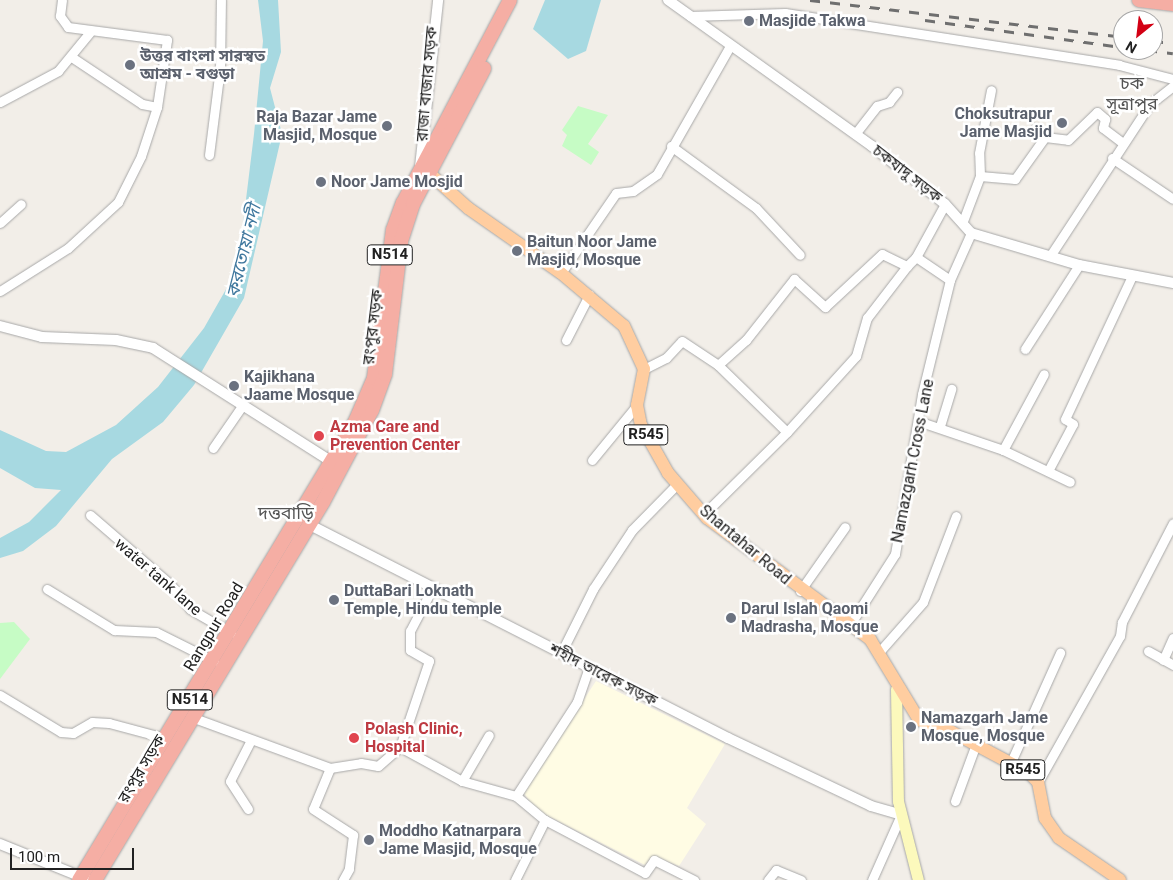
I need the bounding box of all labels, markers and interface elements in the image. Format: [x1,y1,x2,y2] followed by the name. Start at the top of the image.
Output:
[1113,10,1163,60] north arrow
[759,11,866,31] place label: Masjide Takwa
[743,15,755,27] marker: Masjide Takwa
[412,26,442,142] street label: রাজা বাজার সড়ক
[1123,38,1139,57] text: N
[140,46,265,84] place label: উত্তর বাংলা সারস্বত আশ্রম - বগুড়া
[124,59,136,71] marker: উত্তর বাংলা সারস্বত আশ্রম - বগুড়া
[1106,73,1158,116] district label: চক সূত্রাপুর
[954,104,1052,142] place label: Choksutrapur Jame Masjid
[256,107,377,145] place label: Raja Bazar Jame Masjid, Mosque
[1056,117,1068,129] marker: Choksutrapur Jame Masjid
[381,120,393,132] marker: Raja Bazar Jame Masjid, Mosque
[868,141,946,207] street label: চকযাদু সড়ক
[331,172,463,192] place label: Noor Jame Mosjid
[315,176,327,188] marker: Noor Jame Mosjid
[222,202,266,300] water label: করতোয়া নদী
[527,232,657,270] place label: Baitun Noor Jame Masjid, Mosque
[366,242,414,268] road number: N514
[511,245,523,257] marker: Baitun Noor Jame Masjid, Mosque
[359,288,387,366] street label: রংপুর সড়ক
[244,367,354,405] place label: Kajikhana Jaame Mosque
[888,377,938,545] street label: Namazgarh Cross Lane
[228,380,240,392] marker: Kajikhana Jaame Mosque
[330,417,460,455] place label: Azma Care and Prevention Center
[622,422,670,448] road number: R545
[312,429,326,443] marker: Azma Care and Prevention Center
[695,501,795,589] street label: Shantahar Road
[258,502,314,524] district label: দত্তবাড়ি
[111,534,205,620] street label: water tank lane
[180,579,248,675] street label: Rangpur Road
[344,581,502,619] place label: DuttaBari Loknath Temple, Hindu temple
[328,594,340,606] marker: DuttaBari Loknath Temple, Hindu temple
[741,599,878,637] place label: Darul Islah Qaomi Madrasha, Mosque
[725,612,737,624] marker: Darul Islah Qaomi Madrasha, Mosque
[546,640,660,710] street label: শহীদ তারেক সড়ক
[166,688,214,712] road number: N514
[921,708,1048,746] place label: Namazgarh Jame Mosque, Mosque
[365,719,463,757] place label: Polash Clinic, Hospital
[905,721,917,733] marker: Namazgarh Jame Mosque, Mosque
[347,731,361,745] marker: Polash Clinic, Hospital
[114,732,170,806] street label: রংপুর সড়ক
[999,758,1047,782] road number: R545
[379,821,537,859] place label: Moddho Katnarpara Jame Masjid, Mosque
[363,834,375,846] marker: Moddho Katnarpara Jame Masjid, Mosque
[12,838,136,870] scale bar
[18,848,60,866] text: 100 m

